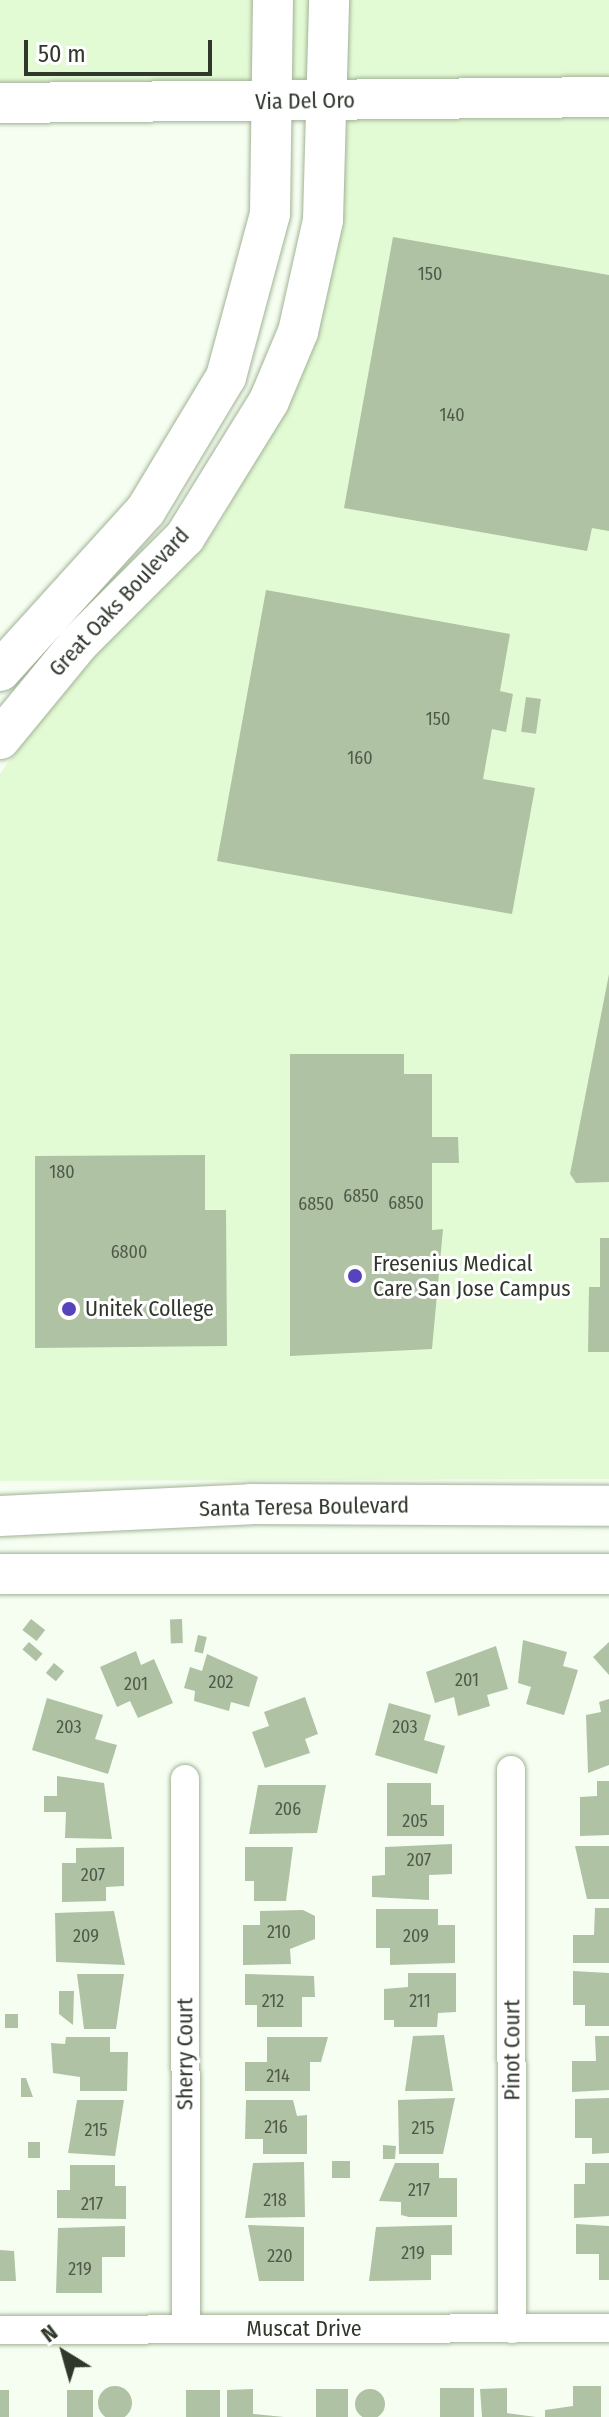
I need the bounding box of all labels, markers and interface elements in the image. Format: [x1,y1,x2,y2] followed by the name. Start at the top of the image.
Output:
[28,24,216,74] scale bar
[38,40,86,68] text: 50 m
[255,87,355,115] street label: Via Del Oro
[418,263,442,285] house number: 150
[439,404,465,426] house number: 140
[43,522,195,682] street label: Great Oaks Boulevard
[426,708,450,730] house number: 150
[347,747,373,769] house number: 160
[49,1161,75,1183] house number: 180
[343,1185,379,1207] house number: 6850
[388,1192,424,1214] house number: 6850
[298,1193,334,1215] house number: 6850
[111,1241,147,1263] house number: 6800
[373,1250,571,1302] place label: Fresenius Medical Care San Jose Campus
[344,1265,366,1287] marker: Fresenius Medical Care San Jose Campus
[85,1296,214,1322] place label: Unitek College
[60,1300,78,1318] marker: Unitek College
[199,1492,409,1522] street label: Santa Teresa Boulevard
[455,1669,479,1691] house number: 201
[208,1671,234,1693] house number: 202
[124,1673,148,1695] house number: 201
[56,1716,82,1738] house number: 203
[392,1716,418,1738] house number: 203
[275,1798,301,1820] house number: 206
[402,1810,428,1832] house number: 205
[407,1849,431,1871] house number: 207
[81,1864,105,1886] house number: 207
[267,1921,291,1943] house number: 210
[73,1925,99,1947] house number: 209
[403,1925,429,1947] house number: 209
[262,1990,284,2012] house number: 212
[409,1990,431,2012] house number: 211
[172,1998,198,2110] street label: Sherry Court
[499,1999,525,2101] street label: Pinot Court
[266,2065,290,2087] house number: 214
[264,2116,288,2138] house number: 216
[412,2117,434,2139] house number: 215
[85,2119,107,2141] house number: 215
[408,2179,430,2201] house number: 217
[263,2189,287,2211] house number: 218
[81,2193,103,2215] house number: 217
[401,2242,425,2264] house number: 219
[267,2245,293,2267] house number: 220
[68,2258,92,2280] house number: 219
[24,2313,104,2393] north arrow
[246,2316,362,2342] street label: Muscat Drive
[36,2319,63,2348] text: N

